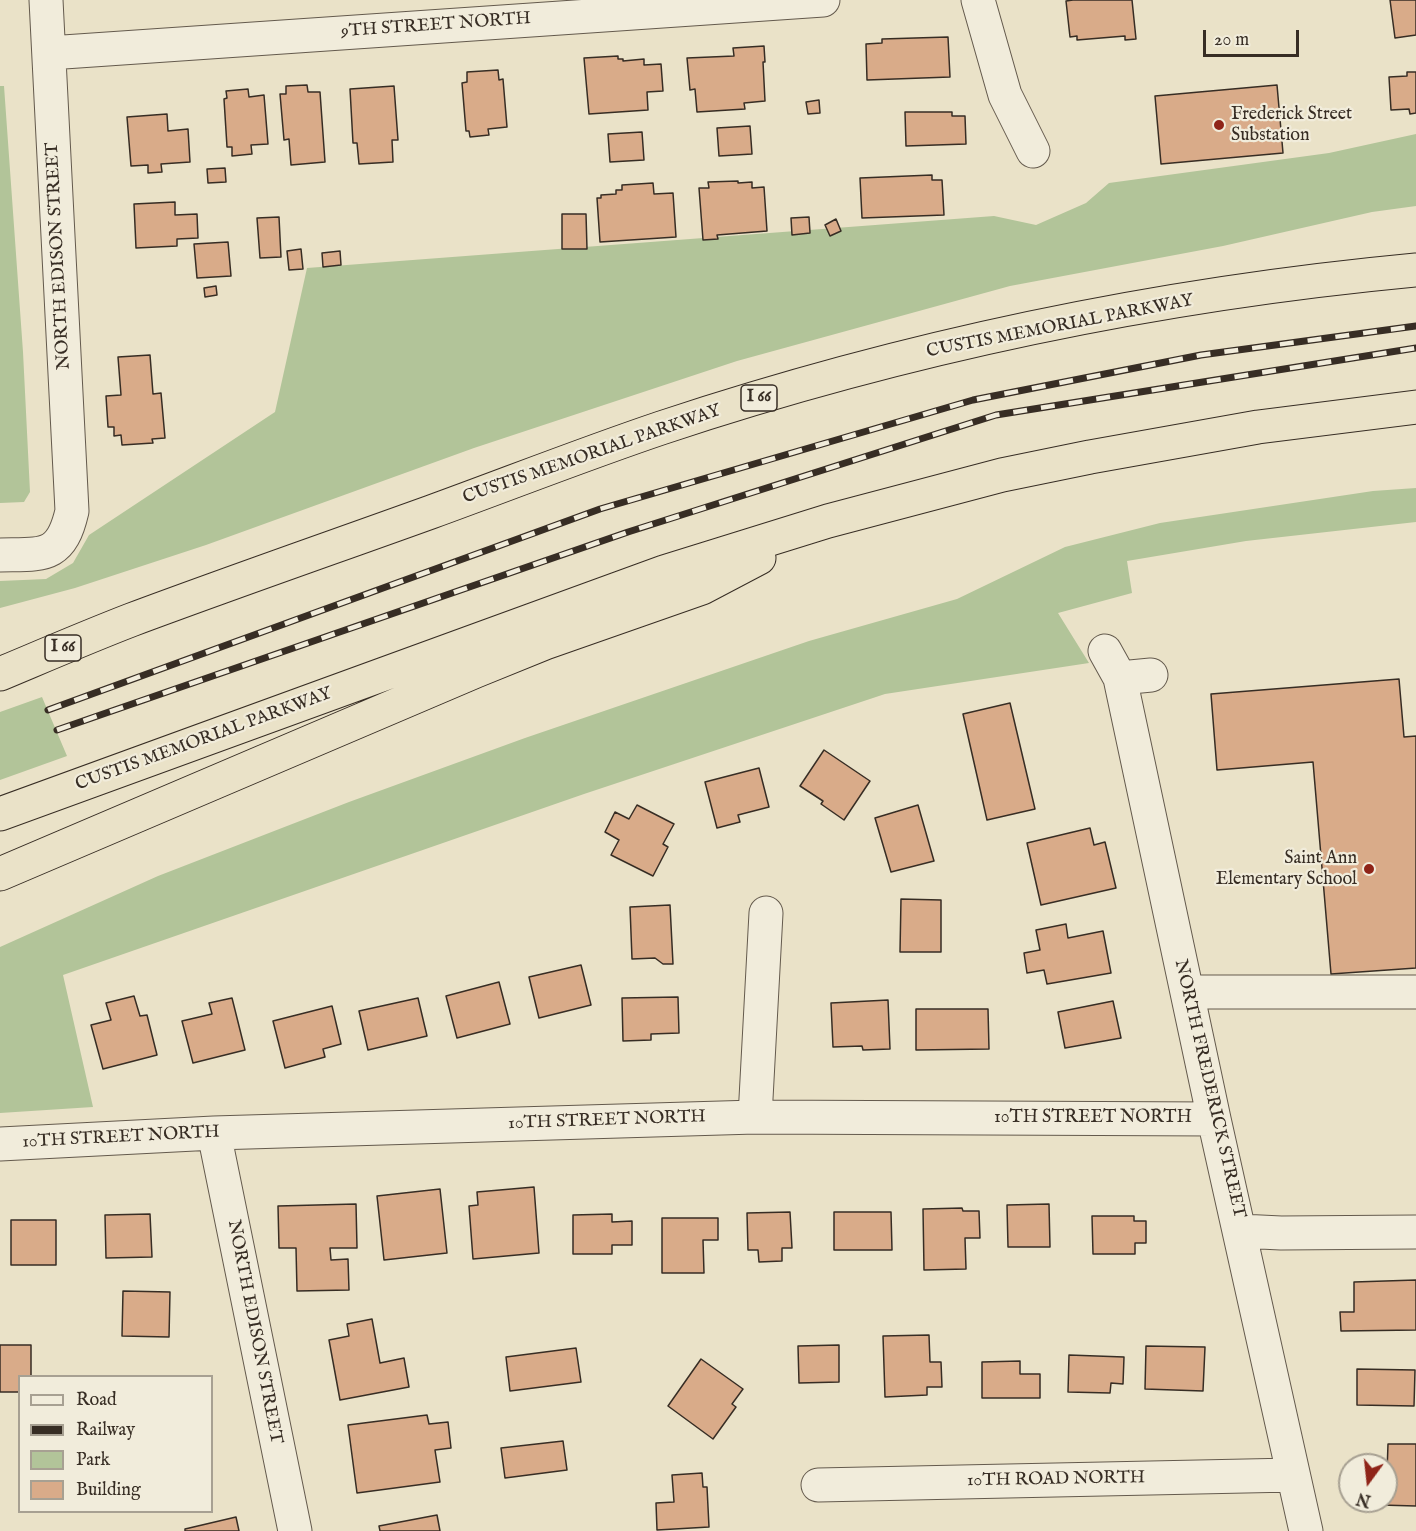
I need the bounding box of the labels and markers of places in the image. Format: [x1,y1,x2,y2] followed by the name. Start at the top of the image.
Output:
[1231,104,1352,146] place label: Frederick Street Substation
[1212,118,1226,132] marker: Frederick Street Substation
[1216,848,1357,890] place label: Saint Ann Elementary School
[1362,862,1376,876] marker: Saint Ann Elementary School

